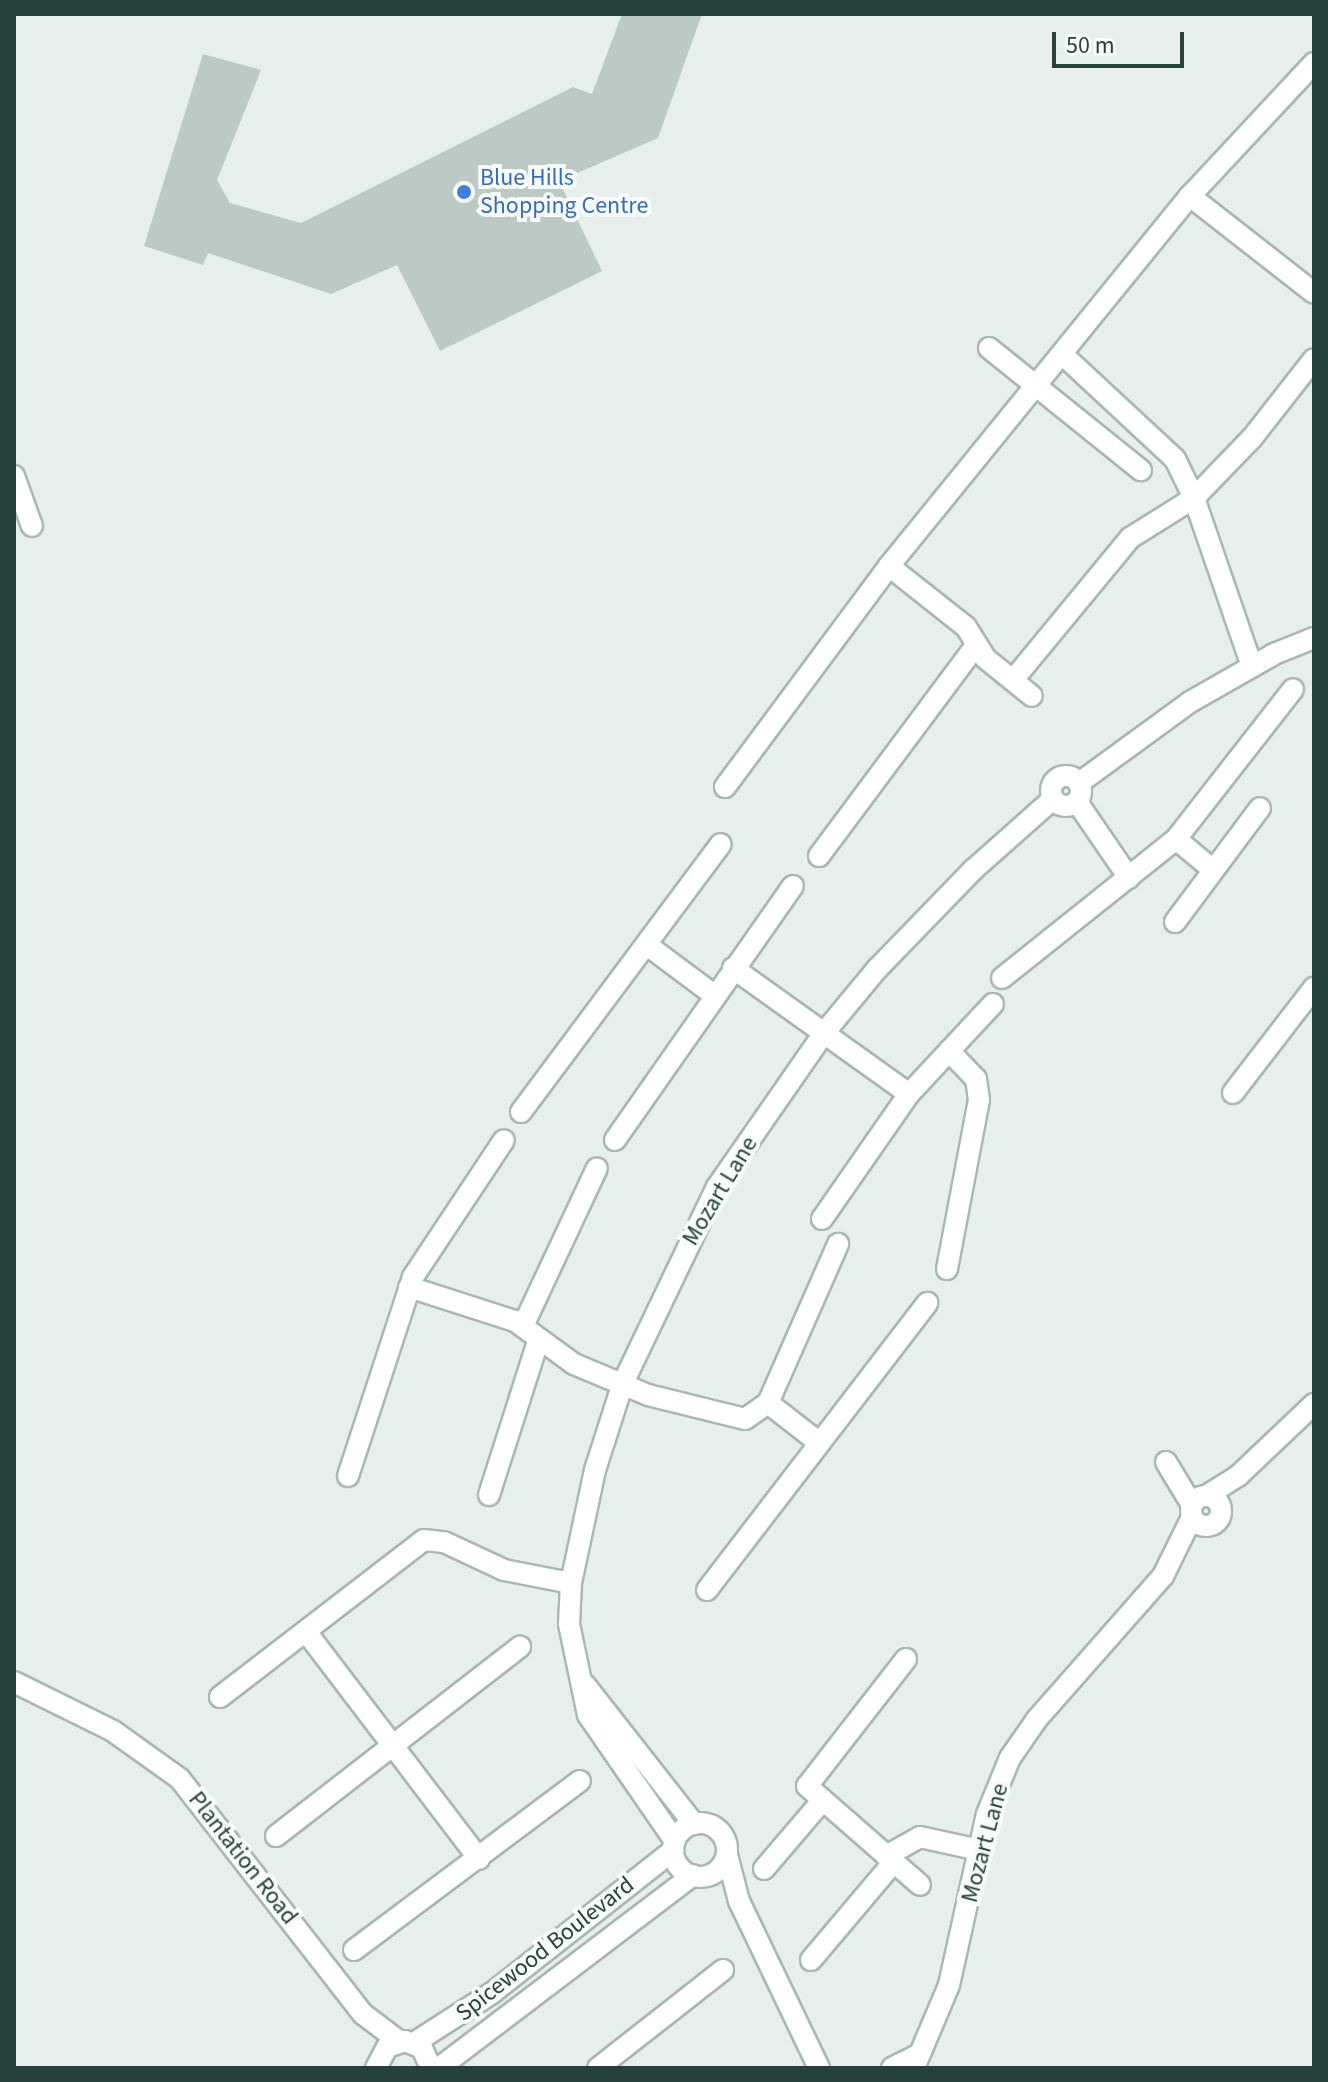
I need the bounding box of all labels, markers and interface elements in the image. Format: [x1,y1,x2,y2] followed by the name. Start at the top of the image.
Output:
[1056,16,1188,66] scale bar
[1066,28,1115,63] text: 50 m
[480,164,648,220] place label: Blue Hills Shopping Centre
[455,183,473,201] marker: Blue Hills Shopping Centre
[676,1131,764,1251] street label: Mozart Lane
[955,1780,1015,1906] street label: Mozart Lane
[182,1786,304,1930] street label: Plantation Road
[450,1870,640,2028] street label: Spicewood Boulevard

